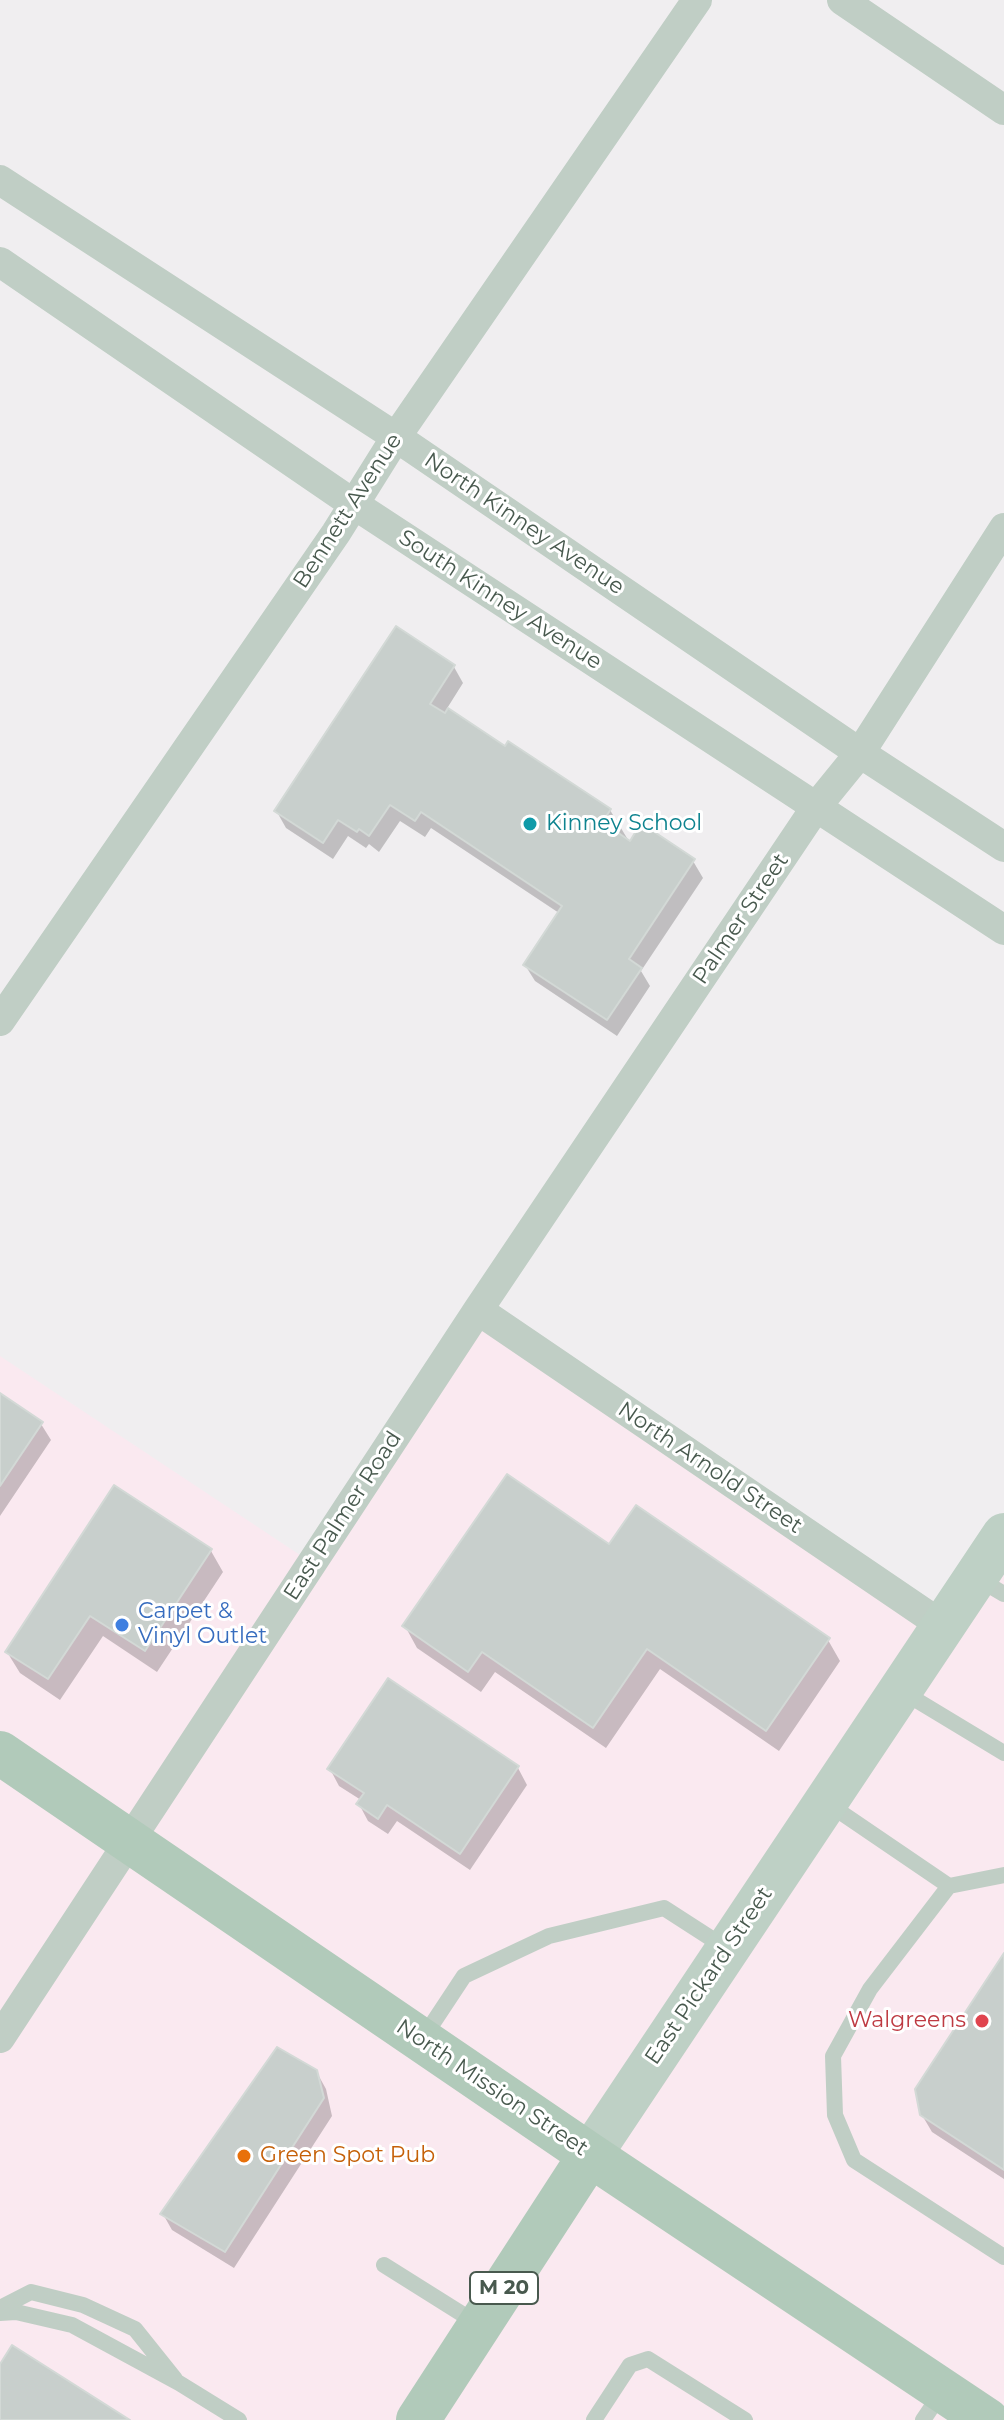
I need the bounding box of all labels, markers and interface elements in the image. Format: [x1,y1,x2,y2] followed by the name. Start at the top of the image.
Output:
[288,429,408,593] street label: Bennett Avenue
[419,447,629,601] street label: North Kinney Avenue
[393,524,607,676] street label: South Kinney Avenue
[546,811,702,837] place label: Kinney School
[521,815,539,833] marker: Kinney School
[688,849,794,989] street label: Palmer Street
[613,1396,807,1540] street label: North Arnold Street
[279,1427,407,1605] street label: East Palmer Road
[138,1599,267,1650] place label: Carpet & Vinyl Outlet
[113,1616,131,1634] marker: Carpet & Vinyl Outlet
[640,1882,778,2070] street label: East Pickard Street
[848,2008,966,2034] place label: Walgreens
[973,2012,991,2030] marker: Walgreens
[391,2014,593,2162] street label: North Mission Street
[260,2143,435,2169] place label: Green Spot Pub
[235,2147,253,2165] marker: Green Spot Pub
[470,2272,538,2304] road number: M 20

